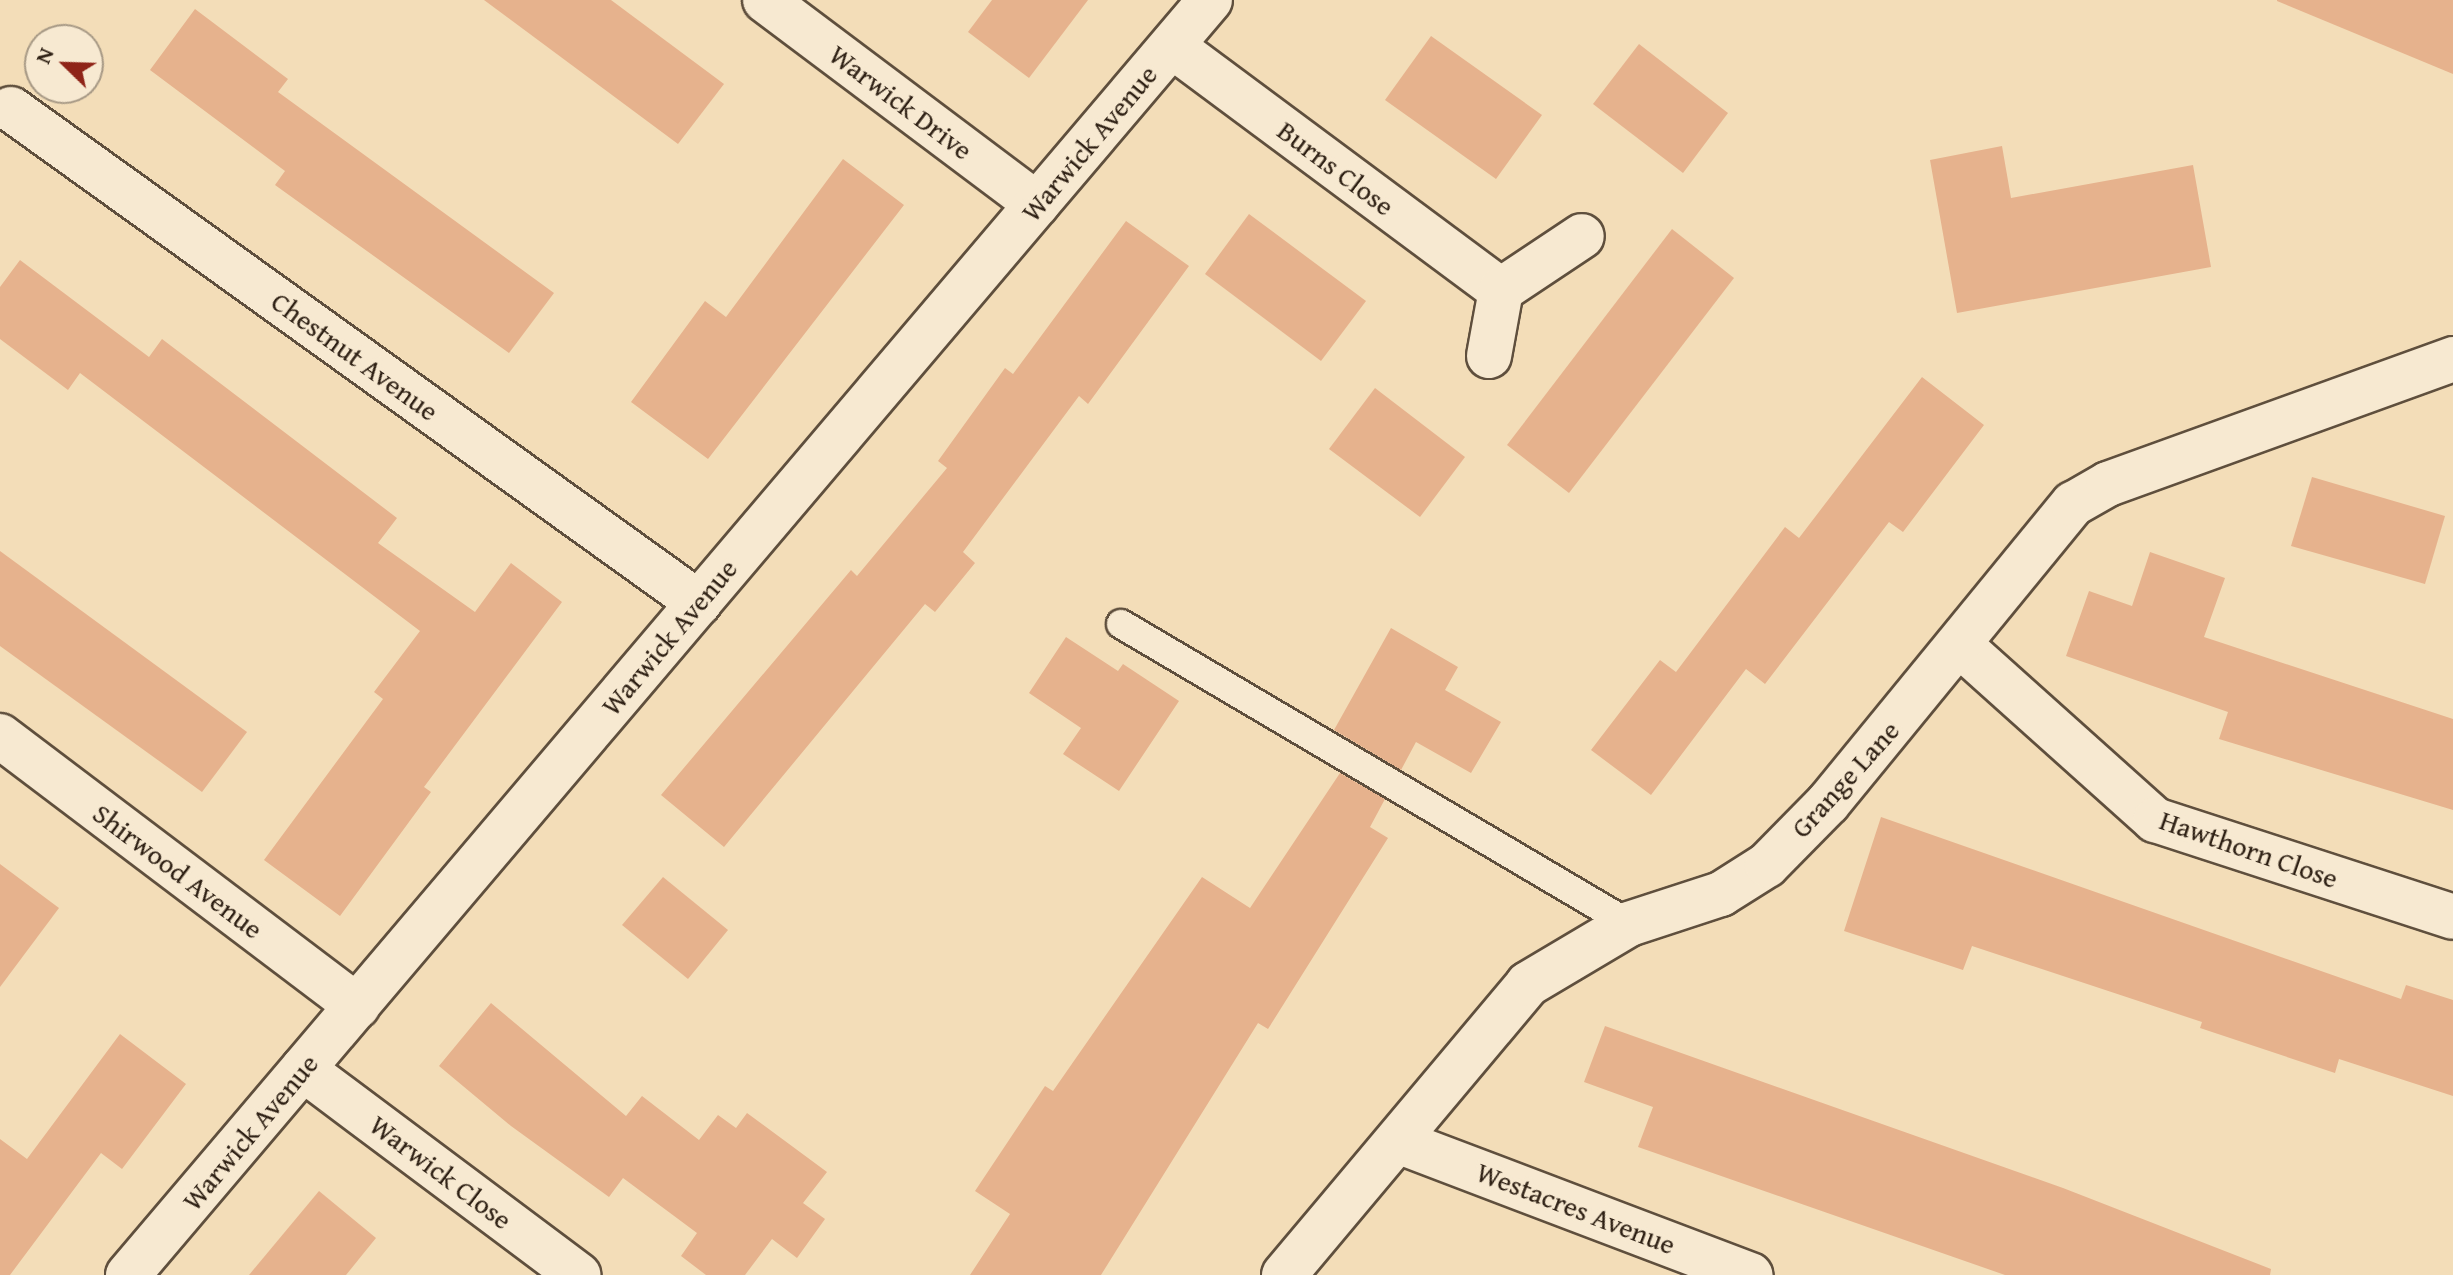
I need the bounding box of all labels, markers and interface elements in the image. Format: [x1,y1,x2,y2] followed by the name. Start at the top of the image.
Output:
[24,24,104,104] north arrow
[823,37,979,167] street label: Warwick Drive
[26,42,61,68] text: N
[1014,58,1164,228] street label: Warwick Avenue
[1271,113,1401,223] street label: Burns Close
[265,284,445,428] street label: Chestnut Avenue
[594,552,744,722] street label: Warwick Avenue
[1784,714,1906,844] street label: Grange Lane
[86,796,270,946] street label: Shirwood Avenue
[2155,803,2343,895] street label: Hawthorn Close
[175,1047,325,1217] street label: Warwick Avenue
[363,1108,519,1236] street label: Warwick Close
[1472,1155,1680,1261] street label: Westacres Avenue

